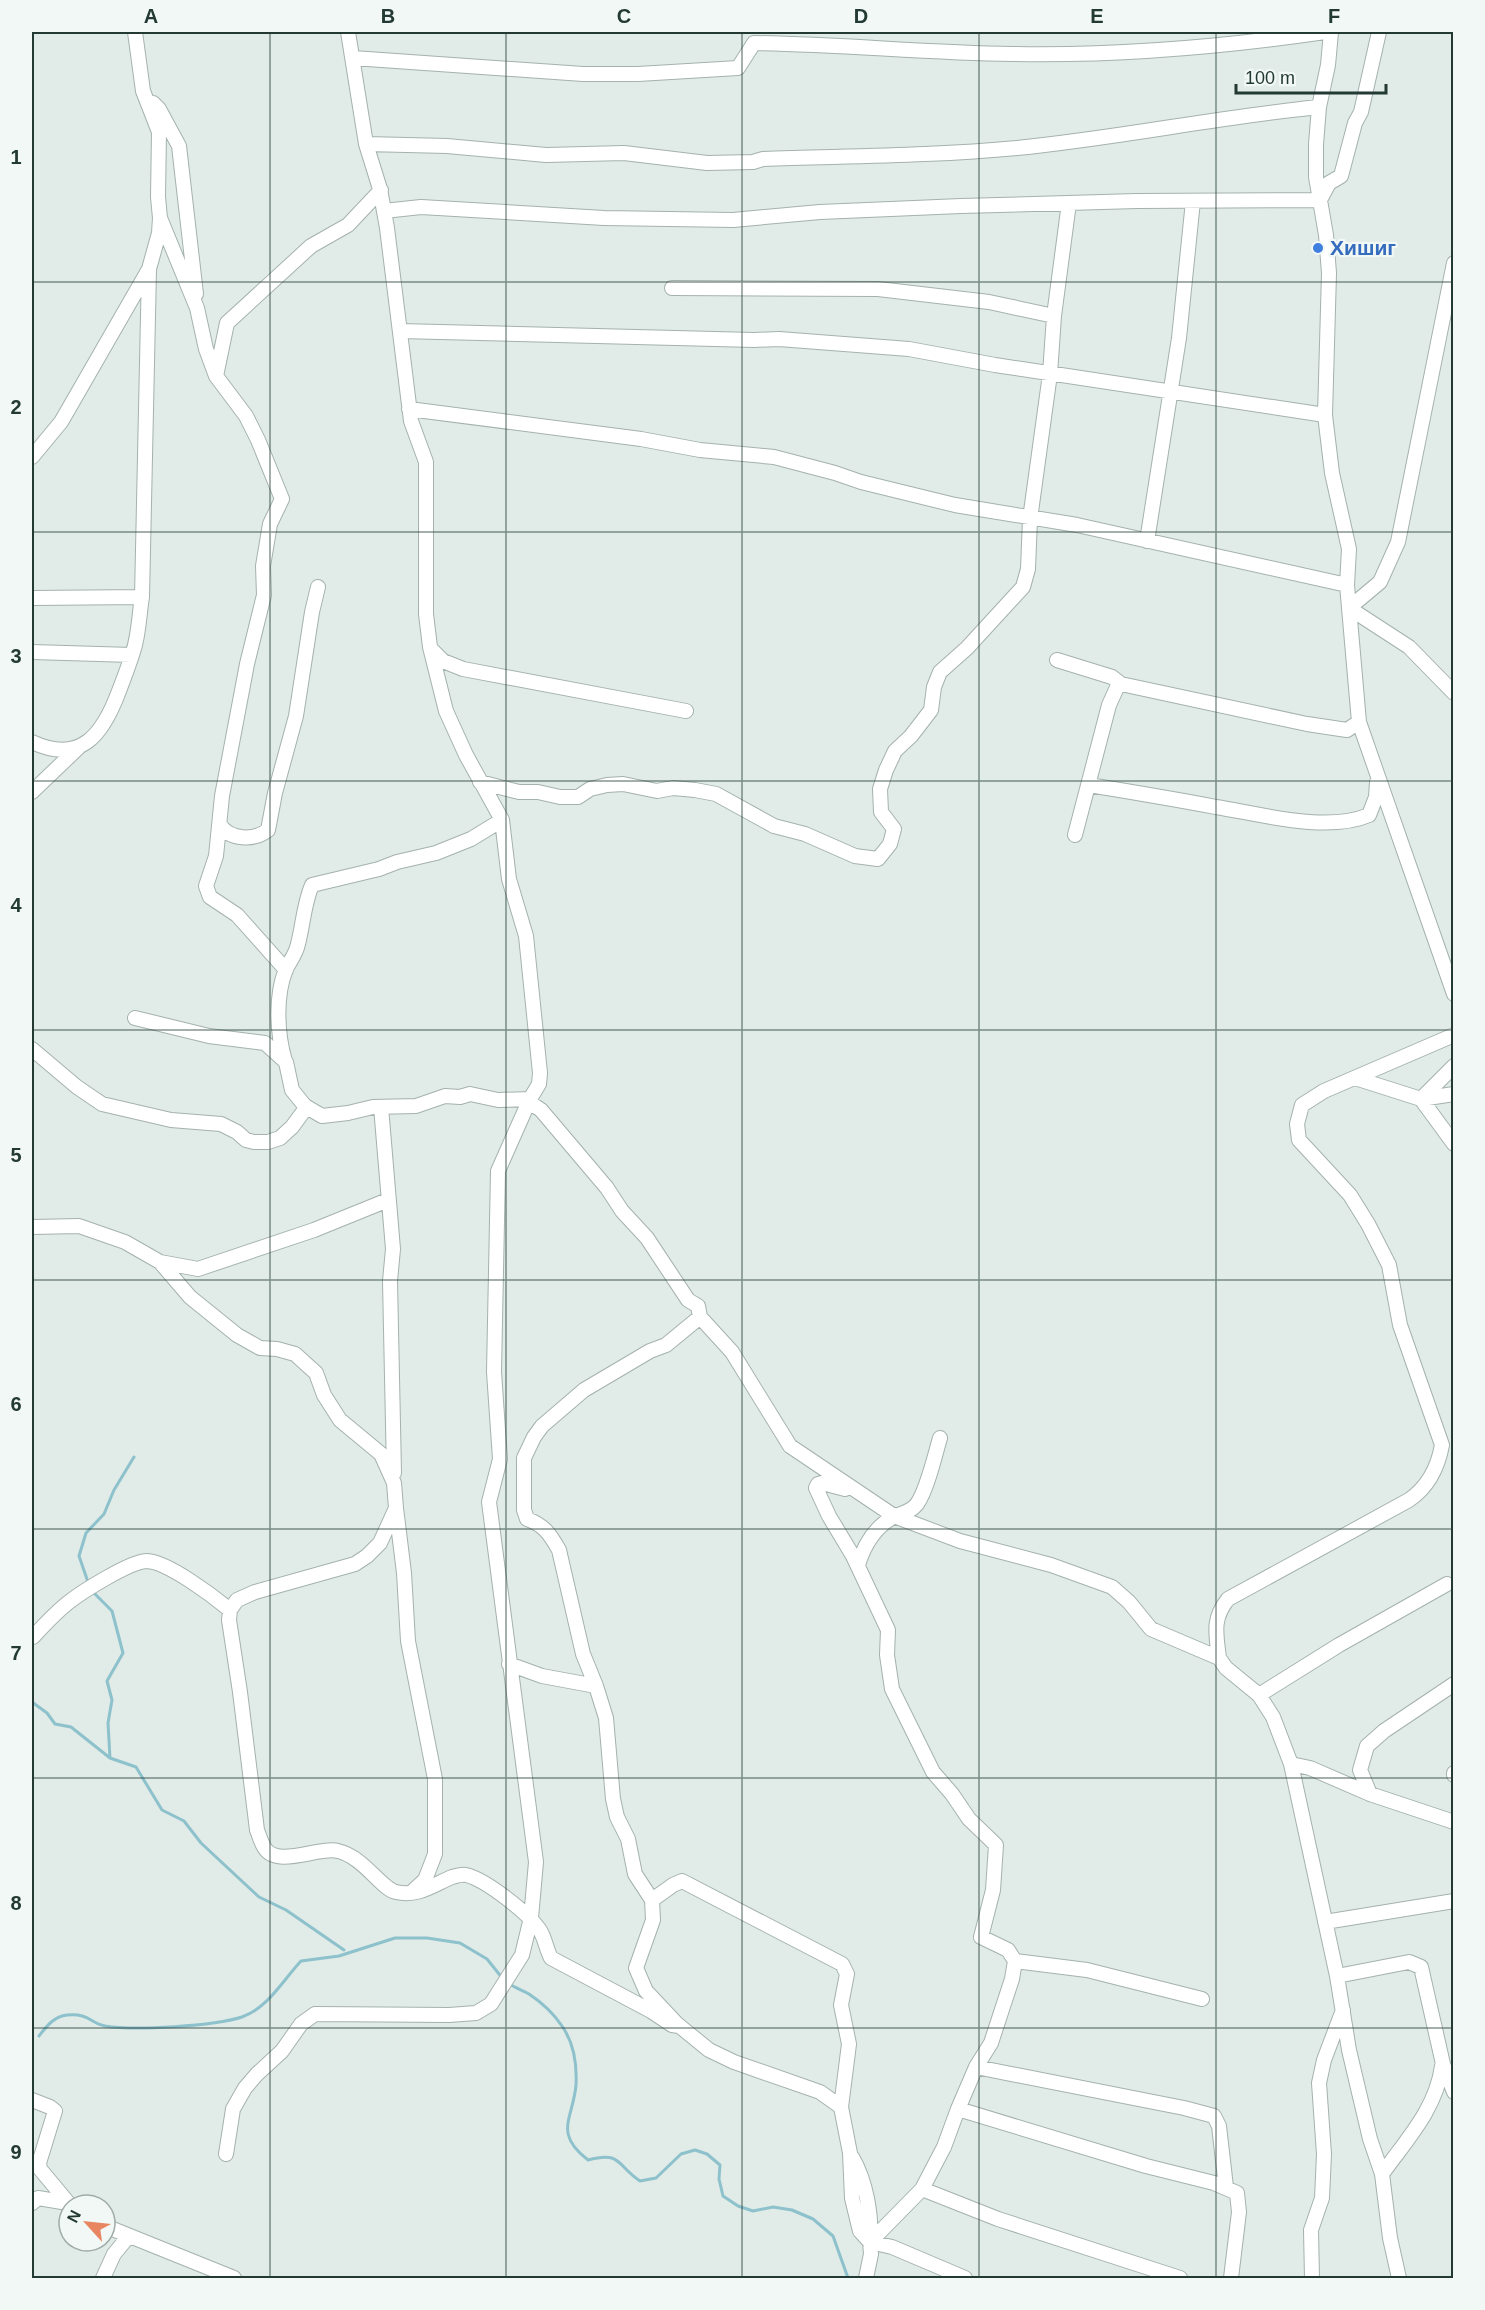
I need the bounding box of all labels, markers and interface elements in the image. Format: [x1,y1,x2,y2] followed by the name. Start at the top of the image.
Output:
[144,5,158,27] text: A
[381,5,395,27] text: B
[617,5,631,27] text: C
[854,5,868,27] text: D
[1090,5,1104,27] text: E
[1328,5,1340,27] text: F
[1236,57,1386,95] scale bar
[1245,68,1295,88] text: 100 m
[10,146,22,168] text: 1
[1330,236,1396,259] place label: Хишиг
[1311,241,1325,255] marker: Хишиг
[10,396,22,418] text: 2
[10,645,22,667] text: 3
[10,894,22,916] text: 4
[10,1144,22,1166] text: 5
[10,1393,22,1415] text: 6
[10,1642,22,1664] text: 7
[10,1892,22,1914] text: 8
[10,2141,22,2163] text: 9
[57,2193,117,2253] north arrow
[64,2207,84,2225] text: N

